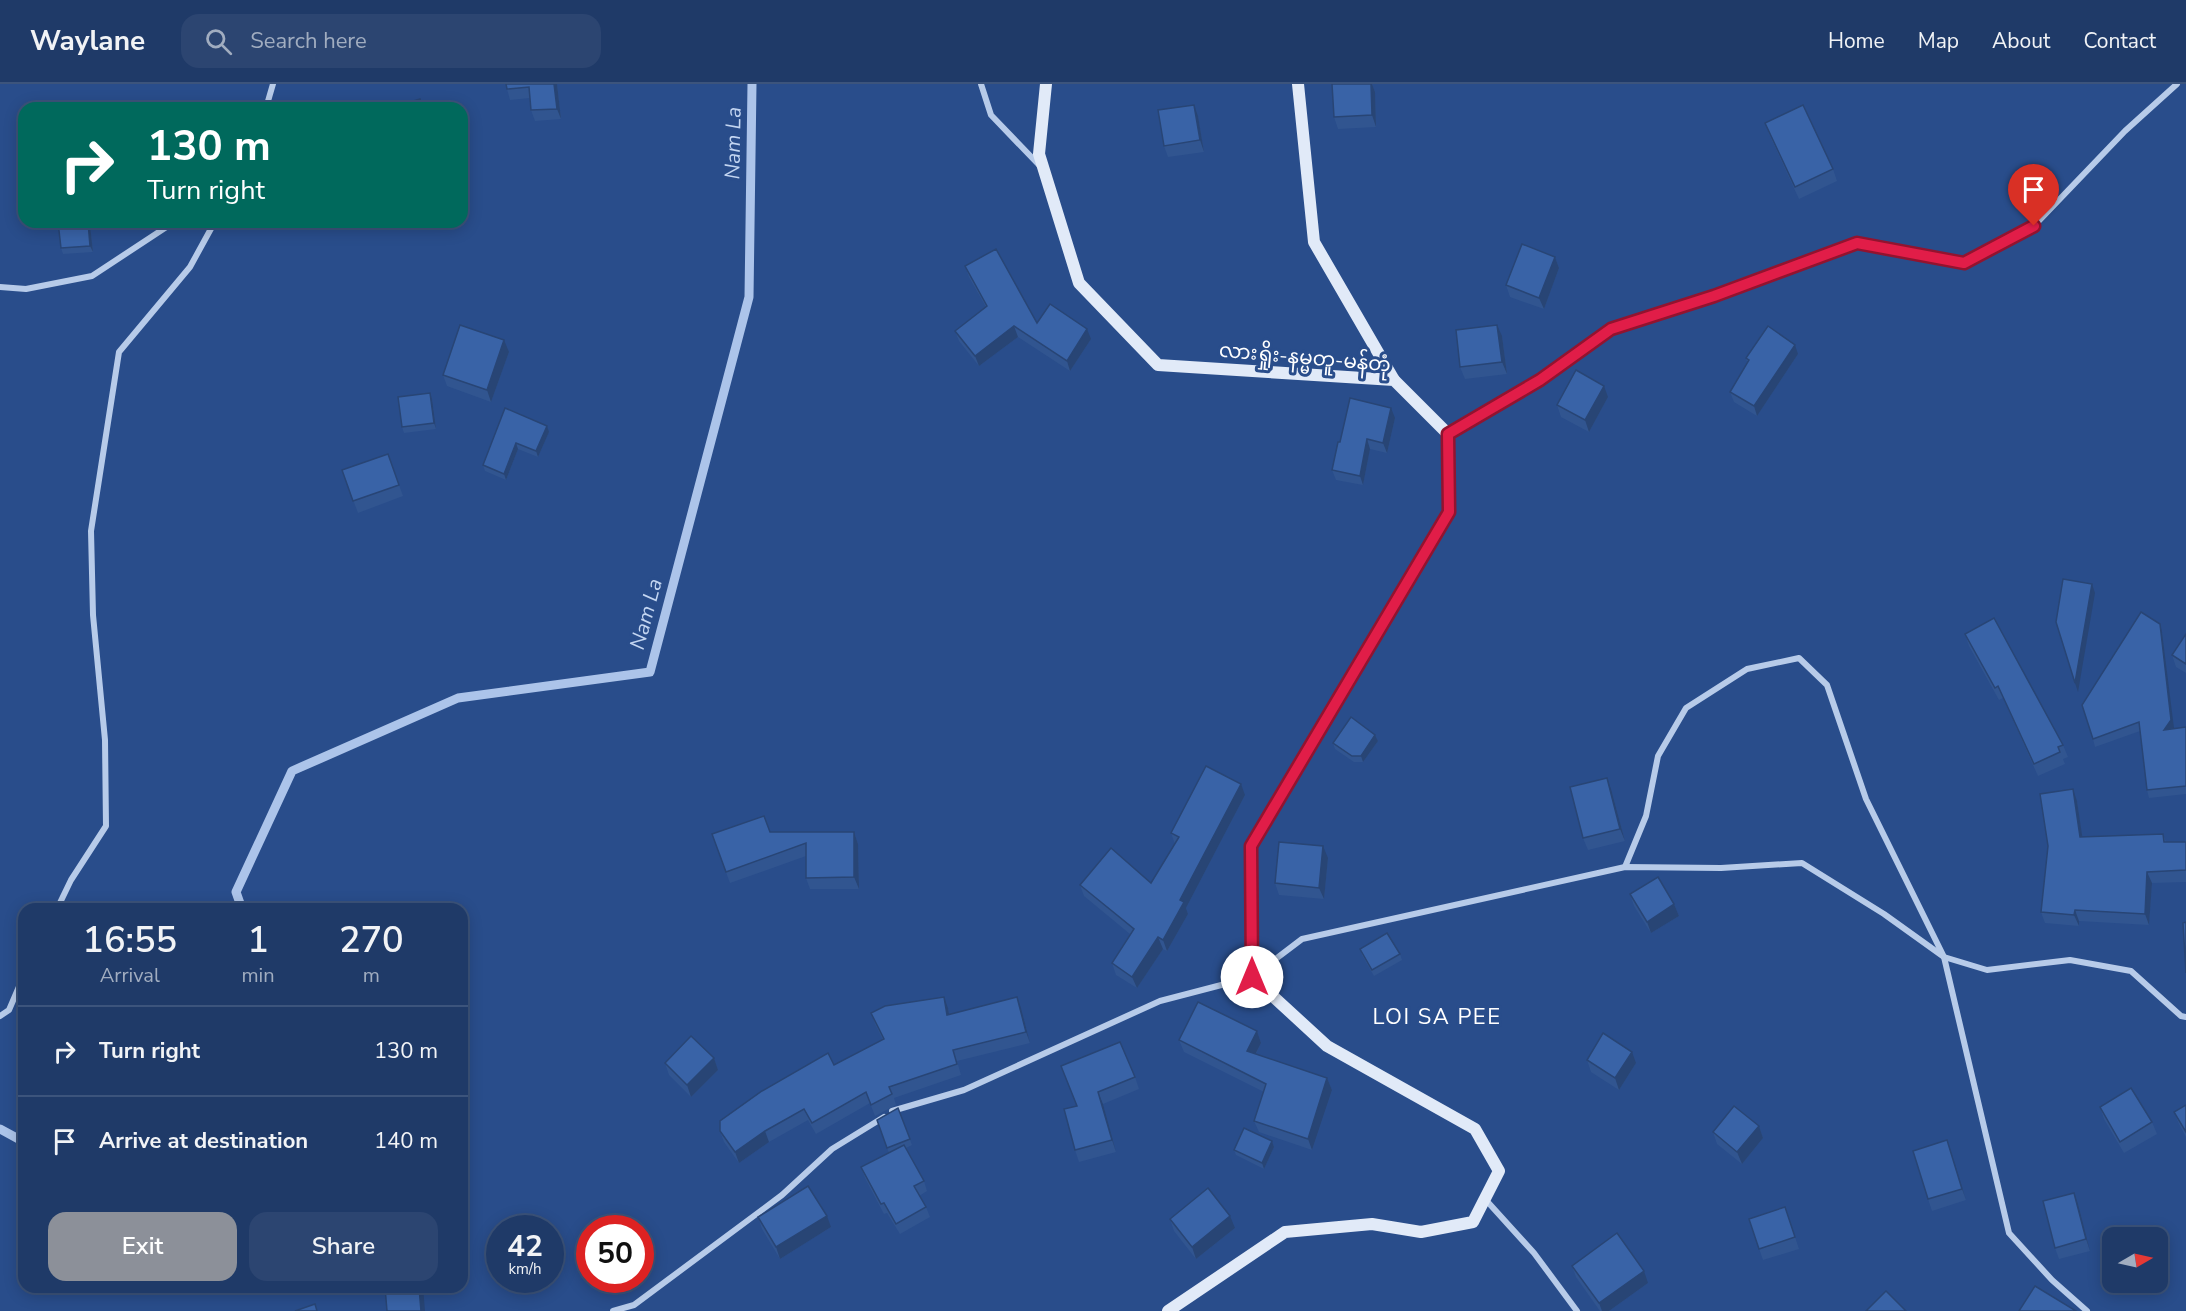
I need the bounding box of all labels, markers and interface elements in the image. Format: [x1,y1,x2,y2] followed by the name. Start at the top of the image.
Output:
[181,14,601,68] search box
[30,22,145,60] text: Waylane
[202,25,235,58] icon: search
[250,26,367,56] text: Search here
[1828,27,1885,55] text: Home
[1918,27,1959,55] text: Map
[1992,27,2050,55] text: About
[2083,27,2156,55] text: Contact
[718,106,748,180] water label: Nam La
[147,118,271,175] text: 130 m
[48,126,126,204] icon: right
[2008,164,2059,226] pin
[147,172,265,209] text: Turn right
[2017,173,2050,206] icon: arrive
[1218,336,1392,381] street label: လားရှိုး-နမ္မတူ-မန်တုံ
[623,575,669,653] water label: Nam La
[82,916,177,965] text: 16:55
[247,916,269,965] text: 1
[339,916,404,965] text: 270
[1220,945,1284,1009] position arrow
[100,962,160,989] text: Arrival
[242,962,275,989] text: min
[363,962,380,989] text: m
[1372,1002,1502,1032] district label: LOI SA PEE
[48,1035,81,1068] icon: right
[99,1036,200,1066] text: Turn right
[374,1036,438,1066] text: 130 m
[48,1125,81,1158] icon: arrive
[99,1126,308,1156] text: Arrive at destination
[374,1126,438,1156] text: 140 m
[48,1212,237,1281] button: Exit
[249,1212,438,1281] button: Share
[576,1215,654,1293] speed limit sign: 50
[507,1226,543,1267] text: 42
[2102,1227,2168,1293] north arrow
[2102,1227,2168,1293] map controls
[508,1259,542,1279] text: km/h

